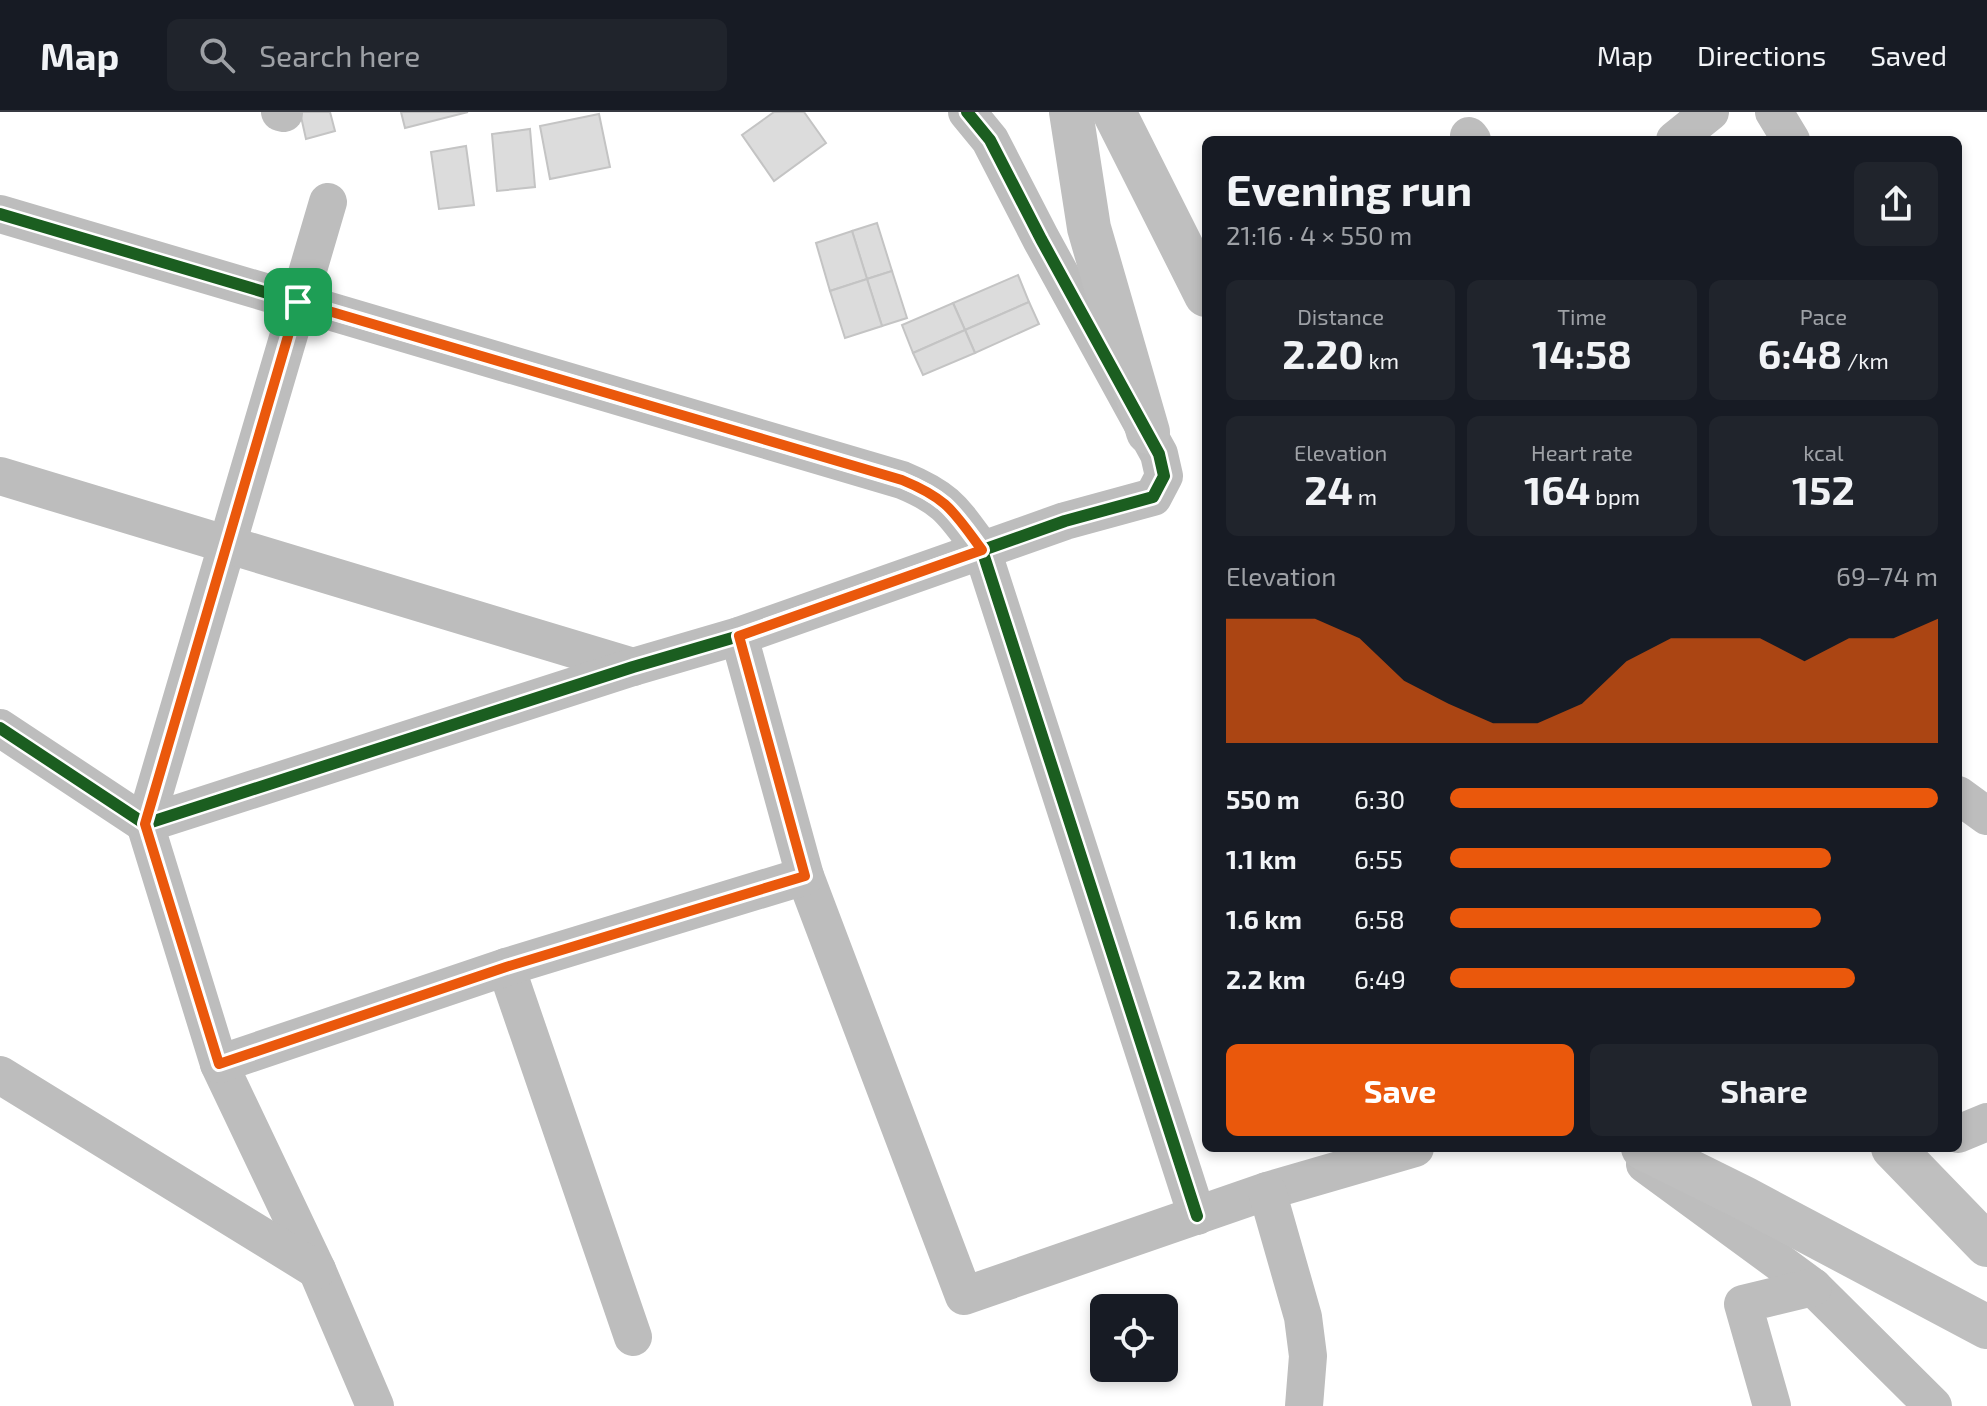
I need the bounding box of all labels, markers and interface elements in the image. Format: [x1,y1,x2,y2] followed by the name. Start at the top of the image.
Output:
[167,19,727,91] search box
[40,32,119,78] text: Map
[195,33,239,77] icon: search
[259,37,420,73] text: Search here
[1597,38,1653,72] text: Map
[1697,38,1826,72] text: Directions
[1870,38,1947,72] text: Saved
[1226,162,1472,215] text: Evening run
[1854,162,1938,246] button: share
[1226,219,1412,250] text: 21:16 · 4 × 550 m
[264,268,332,336] pin
[276,280,320,324] icon: arrive
[1297,303,1384,329] text: Distance
[1557,303,1607,329] text: Time
[1800,303,1847,329] text: Pace
[1282,329,1364,377] text: 2.20
[1532,329,1632,377] text: 14:58
[1758,329,1842,377] text: 6:48
[1364,347,1399,373] text: km
[1842,347,1889,373] text: /km
[1294,439,1387,465] text: Elevation
[1531,439,1633,465] text: Heart rate
[1803,439,1843,465] text: kcal
[1304,465,1353,513] text: 24
[1524,465,1590,513] text: 164
[1792,465,1855,513] text: 152
[1353,483,1377,509] text: m
[1590,483,1640,509] text: bpm
[1226,560,1336,591] text: Elevation
[1836,560,1938,591] text: 69–74 m
[1226,783,1300,814] text: 550 m
[1354,783,1405,814] text: 6:30
[1226,843,1297,874] text: 1.1 km
[1354,843,1403,874] text: 6:55
[1226,903,1302,934] text: 1.6 km
[1354,903,1405,934] text: 6:58
[1226,963,1306,994] text: 2.2 km
[1354,963,1406,994] text: 6:49
[1226,1044,1574,1136] button: Save
[1590,1044,1938,1136] button: Share
[1090,1294,1178,1382] map controls
[1090,1294,1178,1382] button: locate

